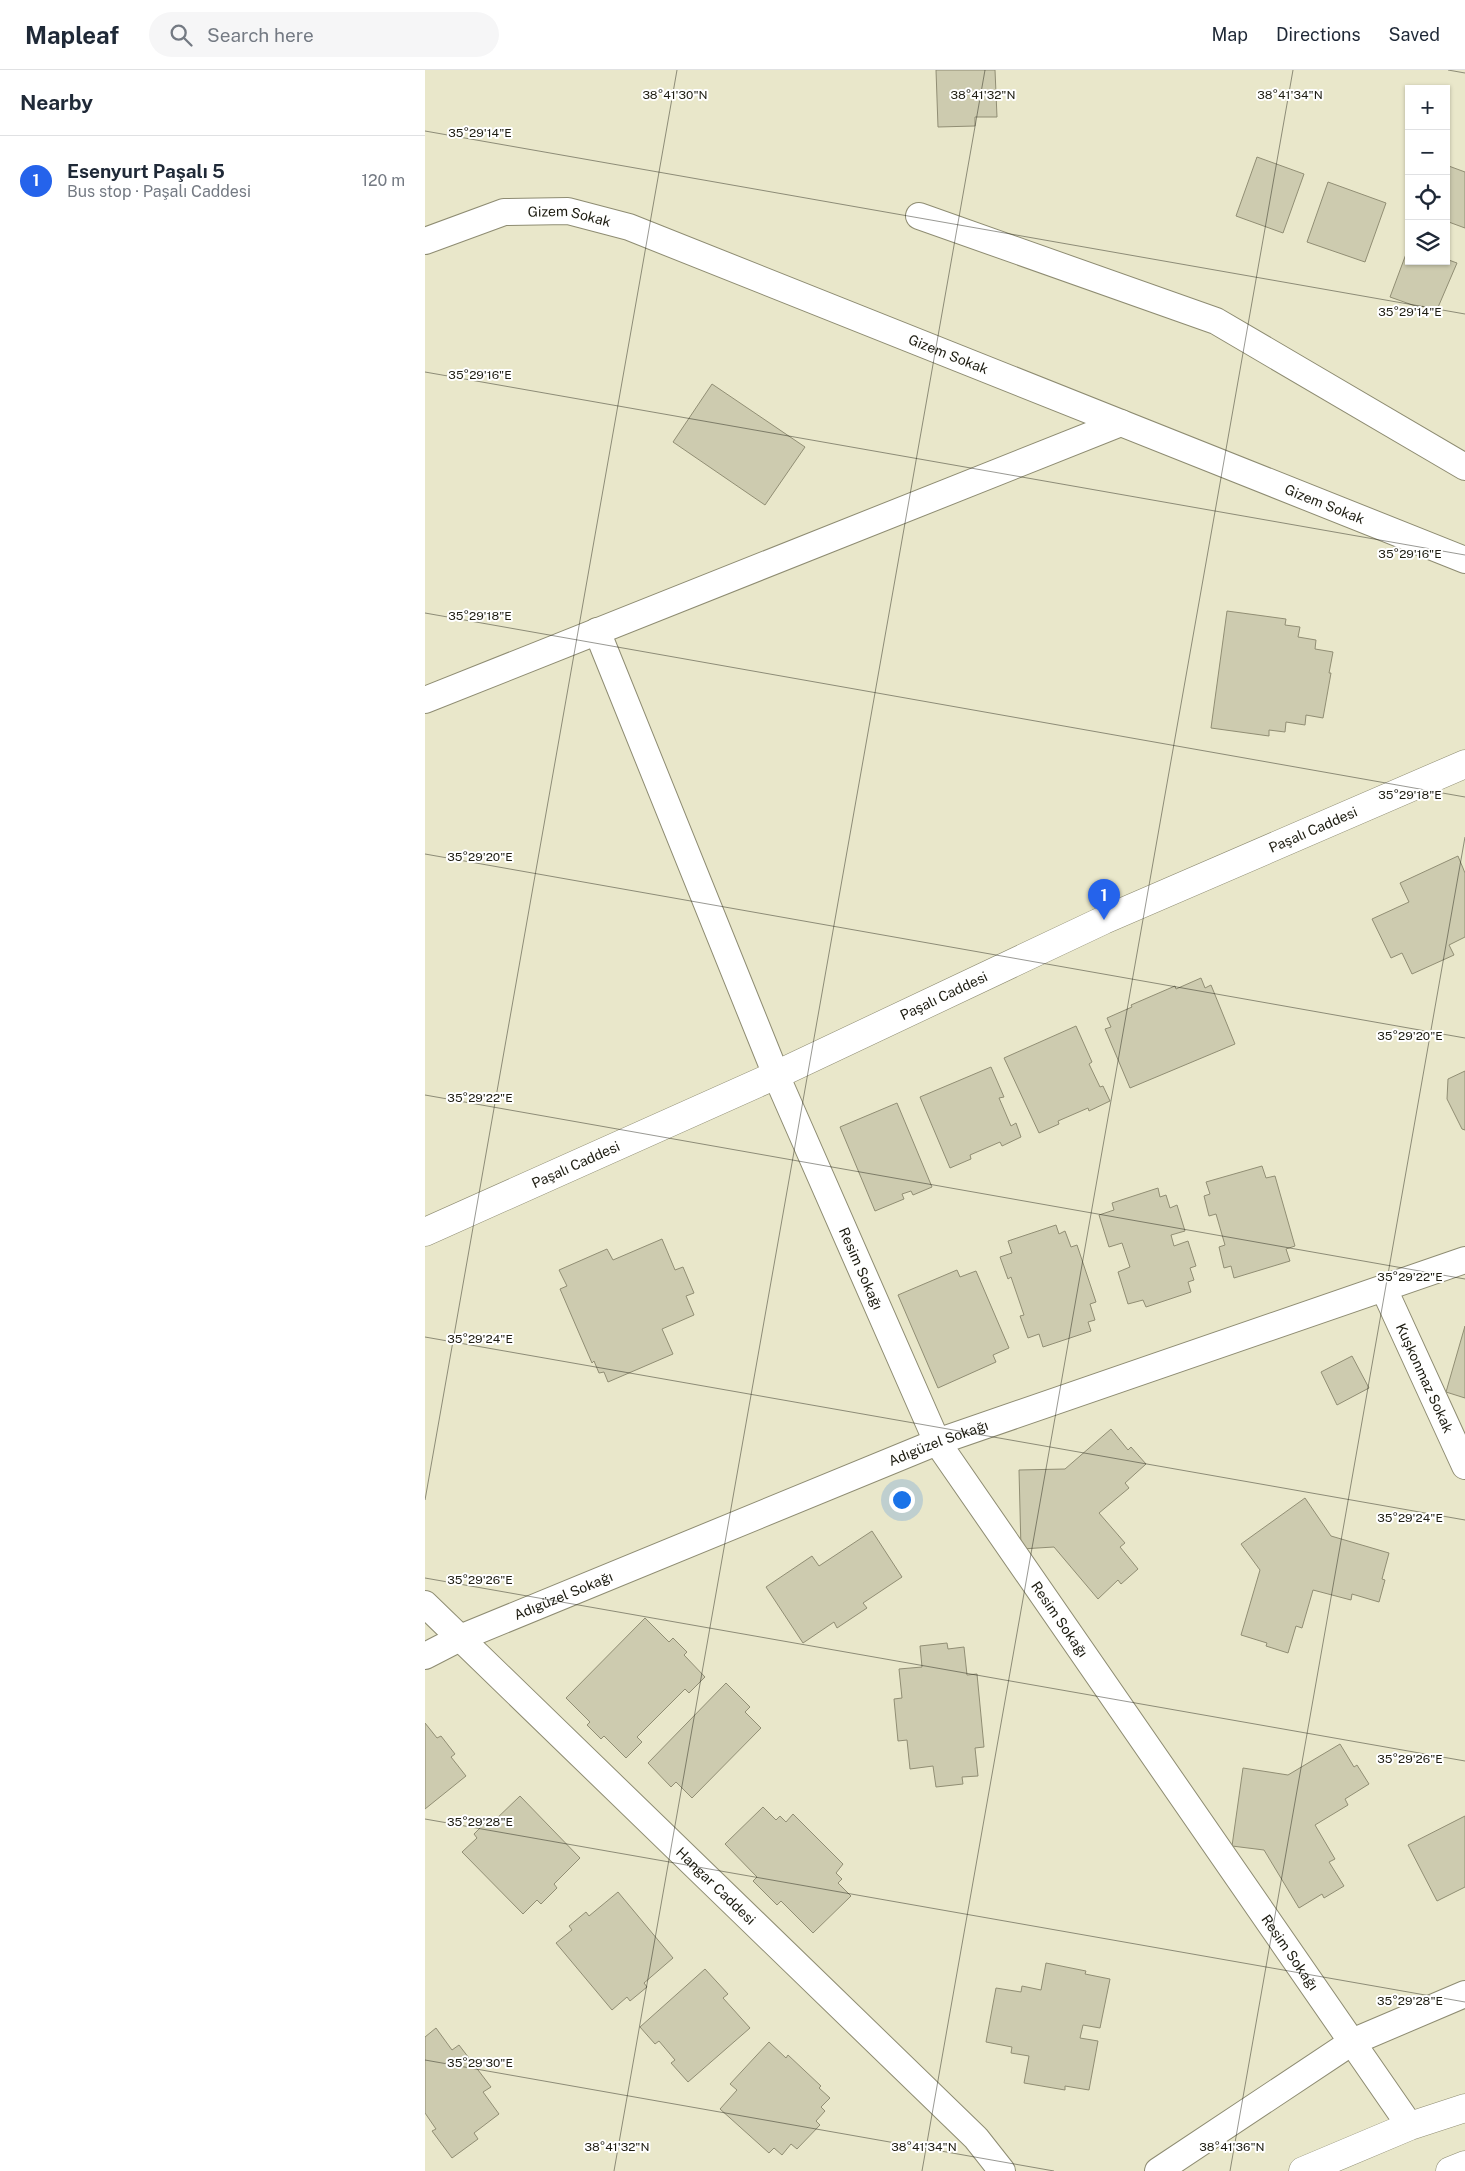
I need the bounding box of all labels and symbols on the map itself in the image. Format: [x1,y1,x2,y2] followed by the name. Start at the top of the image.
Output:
[642,88,708,102] text: 38°41'30"N
[950,88,1016,102] text: 38°41'32"N
[1257,88,1323,102] text: 38°41'34"N
[448,126,512,140] text: 35°29'14"E
[527,203,613,230] street label: Gizem Sokak
[1378,305,1442,319] text: 35°29'14"E
[906,331,991,377] street label: Gizem Sokak
[448,368,512,382] text: 35°29'16"E
[1282,481,1367,527] street label: Gizem Sokak
[1378,547,1442,561] text: 35°29'16"E
[448,609,512,623] text: 35°29'18"E
[1378,788,1442,802] text: 35°29'18"E
[1266,804,1360,856] street label: Paşalı Caddesi
[447,850,513,864] text: 35°29'20"E
[1088,879,1120,920] pin: 1
[897,968,990,1023] street label: Paşalı Caddesi
[1377,1029,1443,1043] text: 35°29'20"E
[447,1091,513,1105] text: 35°29'22"E
[529,1138,622,1191] street label: Paşalı Caddesi
[836,1225,886,1312] street label: Resim Sokağı
[1377,1270,1443,1284] text: 35°29'22"E
[1393,1321,1457,1435] street label: Kuşkonmaz Sokak
[447,1332,513,1346] text: 35°29'24"E
[886,1417,990,1469] street label: Adıgüzel Sokağı
[889,1487,915,1513] your location
[1377,1511,1443,1525] text: 35°29'24"E
[511,1568,615,1623] street label: Adıgüzel Sokağı
[447,1573,513,1587] text: 35°29'26"E
[1028,1578,1091,1660] street label: Resim Sokağı
[1377,1752,1443,1766] text: 35°29'26"E
[447,1815,513,1829] text: 35°29'28"E
[673,1844,759,1928] street label: Hangar Caddesi
[1258,1912,1322,1993] street label: Resim Sokağı
[1377,1994,1443,2008] text: 35°29'28"E
[447,2056,513,2070] text: 35°29'30"E
[584,2140,650,2154] text: 38°41'32"N
[891,2140,957,2154] text: 38°41'34"N
[1199,2140,1265,2154] text: 38°41'36"N

